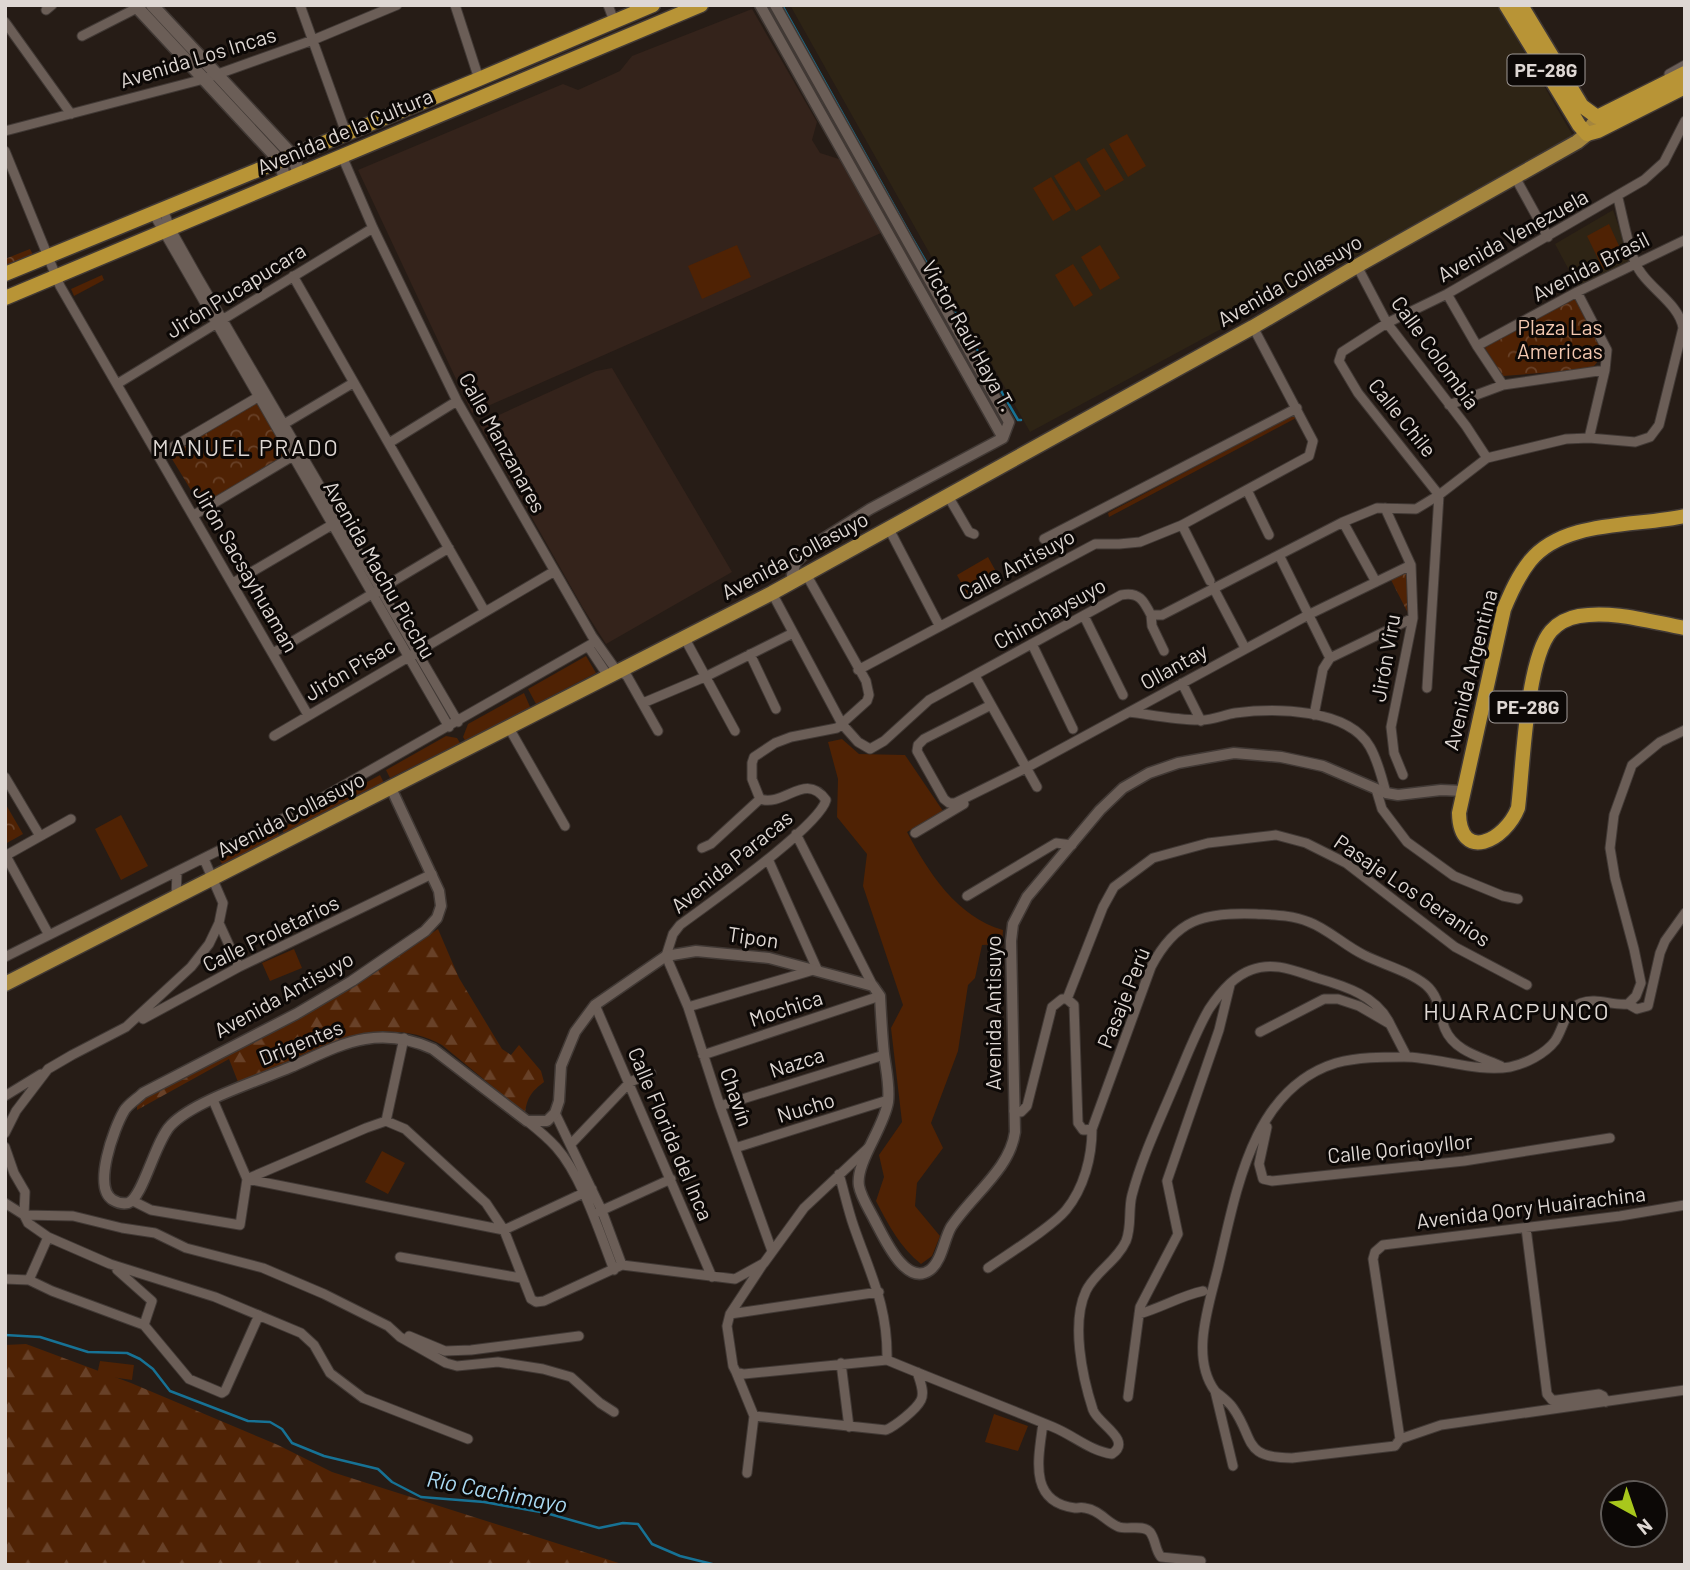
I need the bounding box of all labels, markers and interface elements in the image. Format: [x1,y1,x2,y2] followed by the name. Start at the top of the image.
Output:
[116,21,279,92] street label: Avenida Los Incas
[1508,54,1584,86] road number: PE-28G
[253,82,436,179] street label: Avenida de la Cultura
[1433,183,1592,286] street label: Avenida Venezuela
[1528,226,1653,306] street label: Avenida Brasil
[1213,228,1366,331] street label: Avenida Collasuyo
[161,237,310,343] street label: Jirón Pucapucara
[917,255,1021,415] street label: Victor Raúl Haya T.
[1387,291,1486,414] street label: Calle Colombia
[1517,314,1603,363] park label: Plaza Las Americas
[455,368,552,517] street label: Calle Manzanares
[1364,373,1442,461] street label: Calle Chile
[152,433,340,461] district label: MANUEL PRADO
[319,476,442,663] street label: Avenida Machu Picchu
[188,480,304,656] street label: Jirón Sacsayhuaman
[717,505,872,604] street label: Avenida Collasuyo
[954,523,1078,605] street label: Calle Antisuyo
[989,572,1110,654] street label: Chinchaysuyo
[1437,587,1502,753] street label: Avenida Argentina
[1365,612,1405,703] street label: Jirón Viru
[299,632,399,706] street label: Jirón Pisac
[1135,637,1211,694] street label: Ollantay
[1490,692,1566,722] road number: PE-28G
[212,766,368,862] street label: Avenida Collasuyo
[665,804,797,918] street label: Avenida Paracas
[1330,828,1496,951] street label: Pasaje Los Geranios
[198,889,343,976] street label: Calle Proletarios
[726,921,780,952] street label: Tipon
[980,935,1005,1091] street label: Avenida Antisuyo
[1091,943,1154,1052] street label: Pasaje Perú
[209,945,357,1042] street label: Avenida Antisuyo
[746,984,825,1031] street label: Mochica
[1423,996,1611,1025] district label: HUARACPUNCO
[255,1014,346,1070] street label: Drigentes
[766,1041,827,1082] street label: Nazca
[624,1043,719,1224] street label: Calle Florida del Inca
[716,1064,759,1129] street label: Chavín
[774,1086,837,1127] street label: Nucho
[1326,1127,1474,1168] street label: Calle Qoriqoyllor
[1415,1180,1647,1233] street label: Avenida Qory Huairachina
[425,1464,570,1518] water label: Río Cachimayo
[1599,1479,1669,1549] north arrow
[1633,1515,1657,1540] text: N

